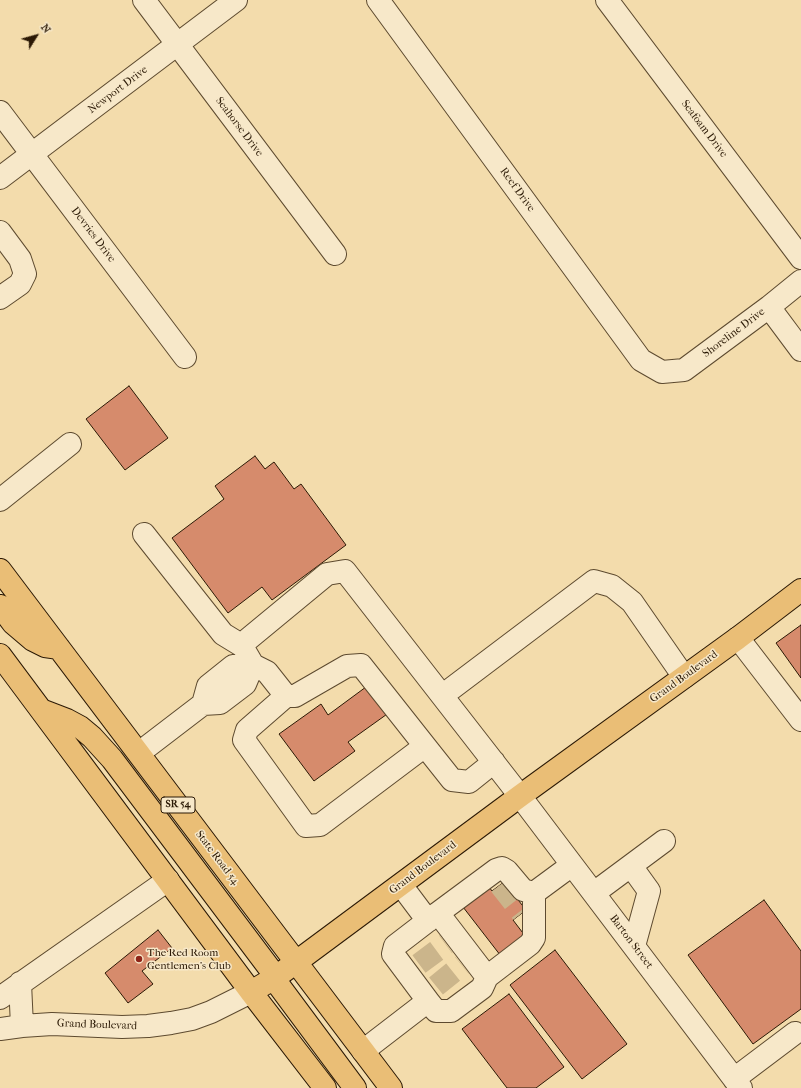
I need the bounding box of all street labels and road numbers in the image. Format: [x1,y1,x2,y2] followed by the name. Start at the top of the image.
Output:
[86,63,150,117] street label: Newport Drive
[212,95,266,159] street label: Seahorse Drive
[678,98,730,160] street label: Seafoam Drive
[497,165,537,215] street label: Reef Drive
[68,205,118,265] street label: Devries Drive
[700,305,768,361] street label: Shoreline Drive
[648,648,720,706] street label: Grand Boulevard
[161,797,195,813] road number: SR 54
[192,828,242,888] street label: State Road 54
[387,839,459,897] street label: Grand Boulevard
[606,912,656,972] street label: Barton Street
[57,1017,137,1033] street label: Grand Boulevard

